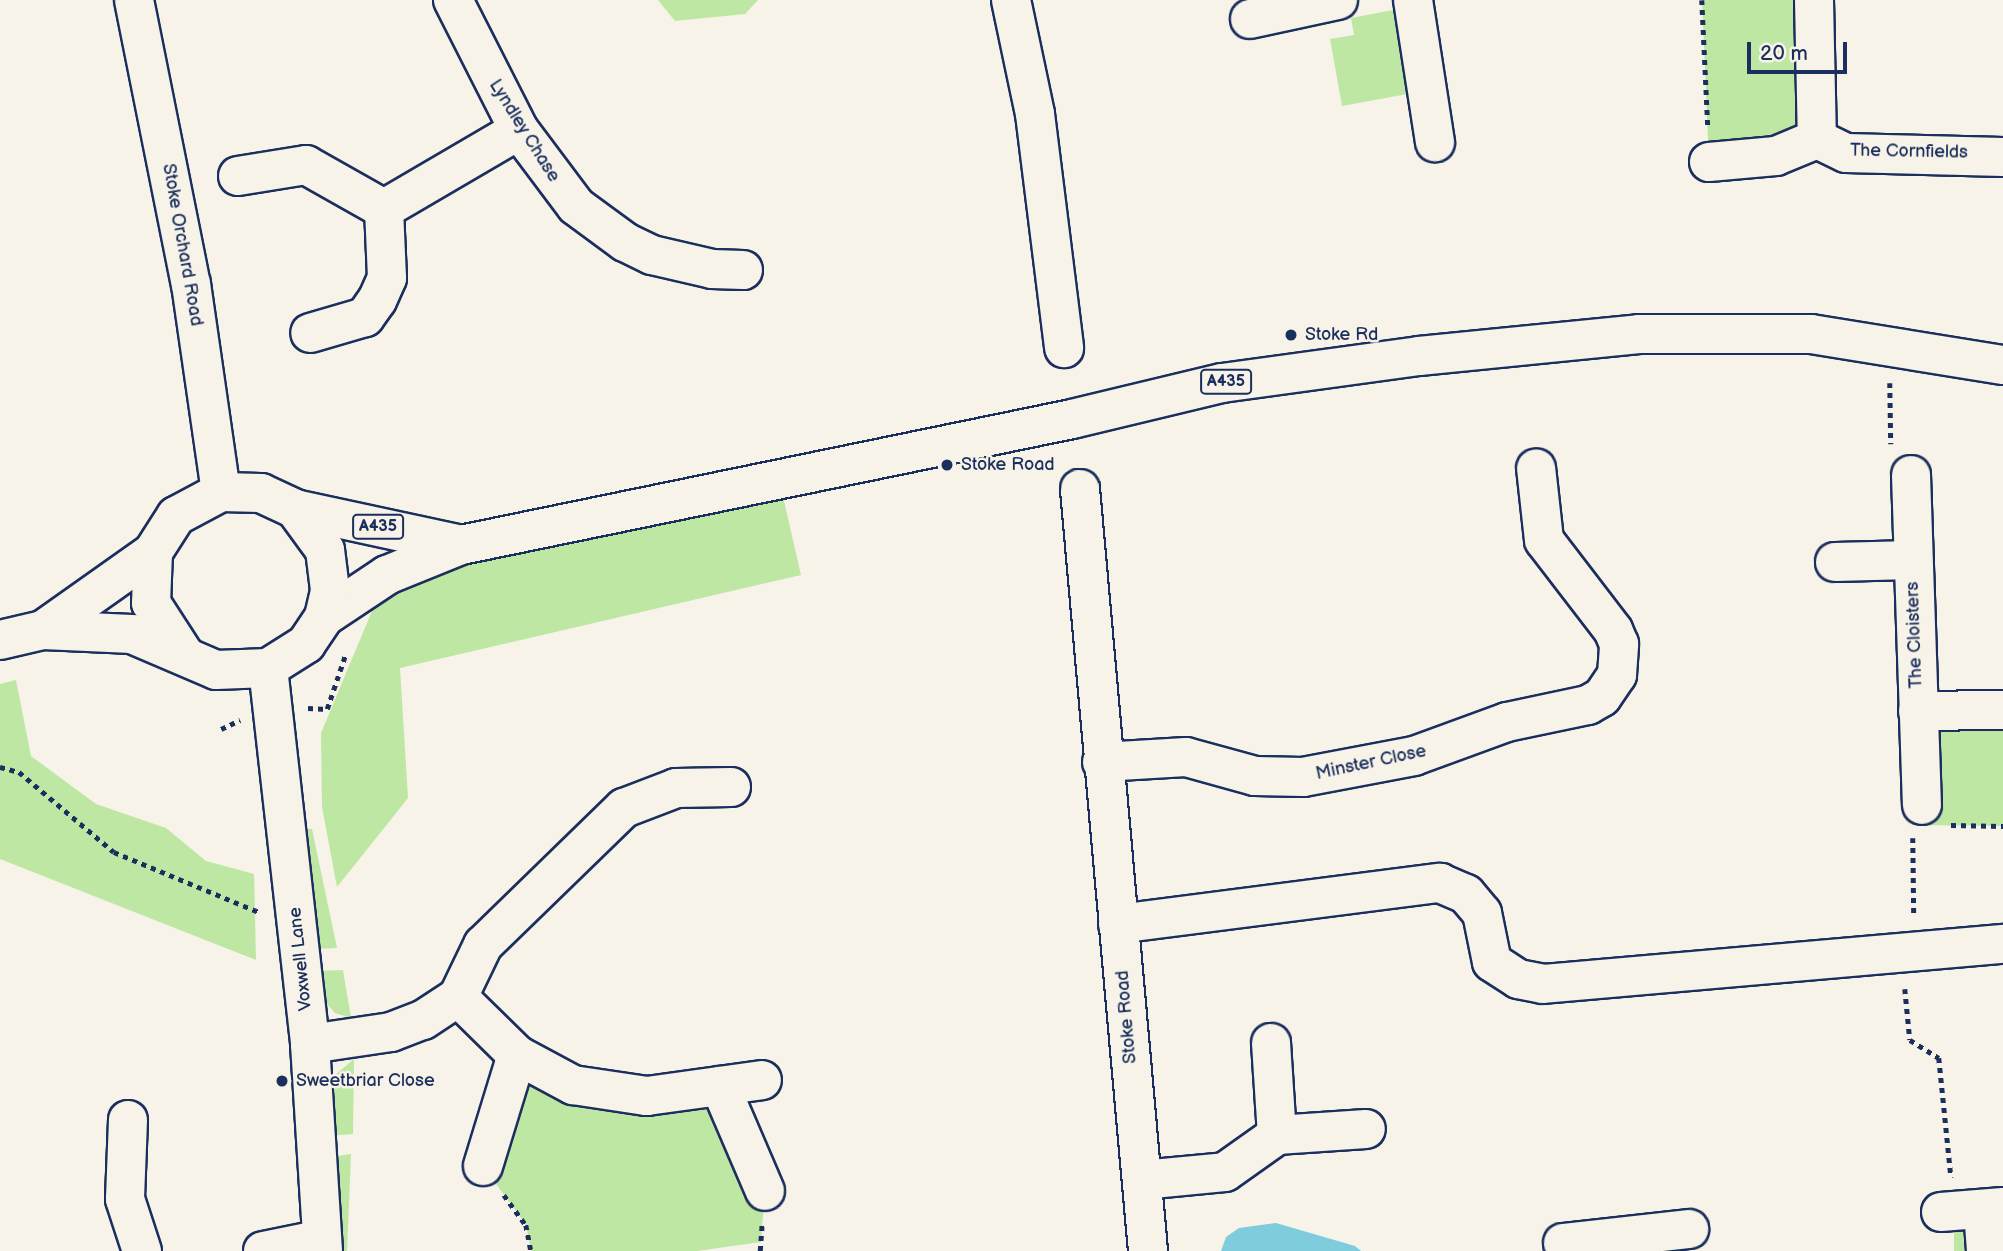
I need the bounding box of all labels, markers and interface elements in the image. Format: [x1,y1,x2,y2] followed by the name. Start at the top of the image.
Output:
[1751,28,1851,72] scale bar
[1760,41,1808,66] text: 20 m
[484,75,564,187] street label: Lyndley Chase
[1850,140,1968,164] street label: The Cornfields
[157,162,207,328] street label: Stoke Orchard Road
[1305,324,1378,346] place label: Stoke Rd
[1283,327,1299,343] marker: Stoke Rd
[1200,370,1252,394] road number: A435
[961,454,1055,476] place label: Stoke Road
[939,457,955,473] marker: Stoke Road
[352,514,404,540] road number: A435
[1902,581,1928,689] street label: The Cloisters
[1314,741,1428,785] street label: Minster Close
[285,906,317,1012] street label: Voxwell Lane
[1112,969,1142,1065] street label: Stoke Road
[296,1070,435,1092] place label: Sweetbriar Close
[274,1073,290,1089] marker: Sweetbriar Close

